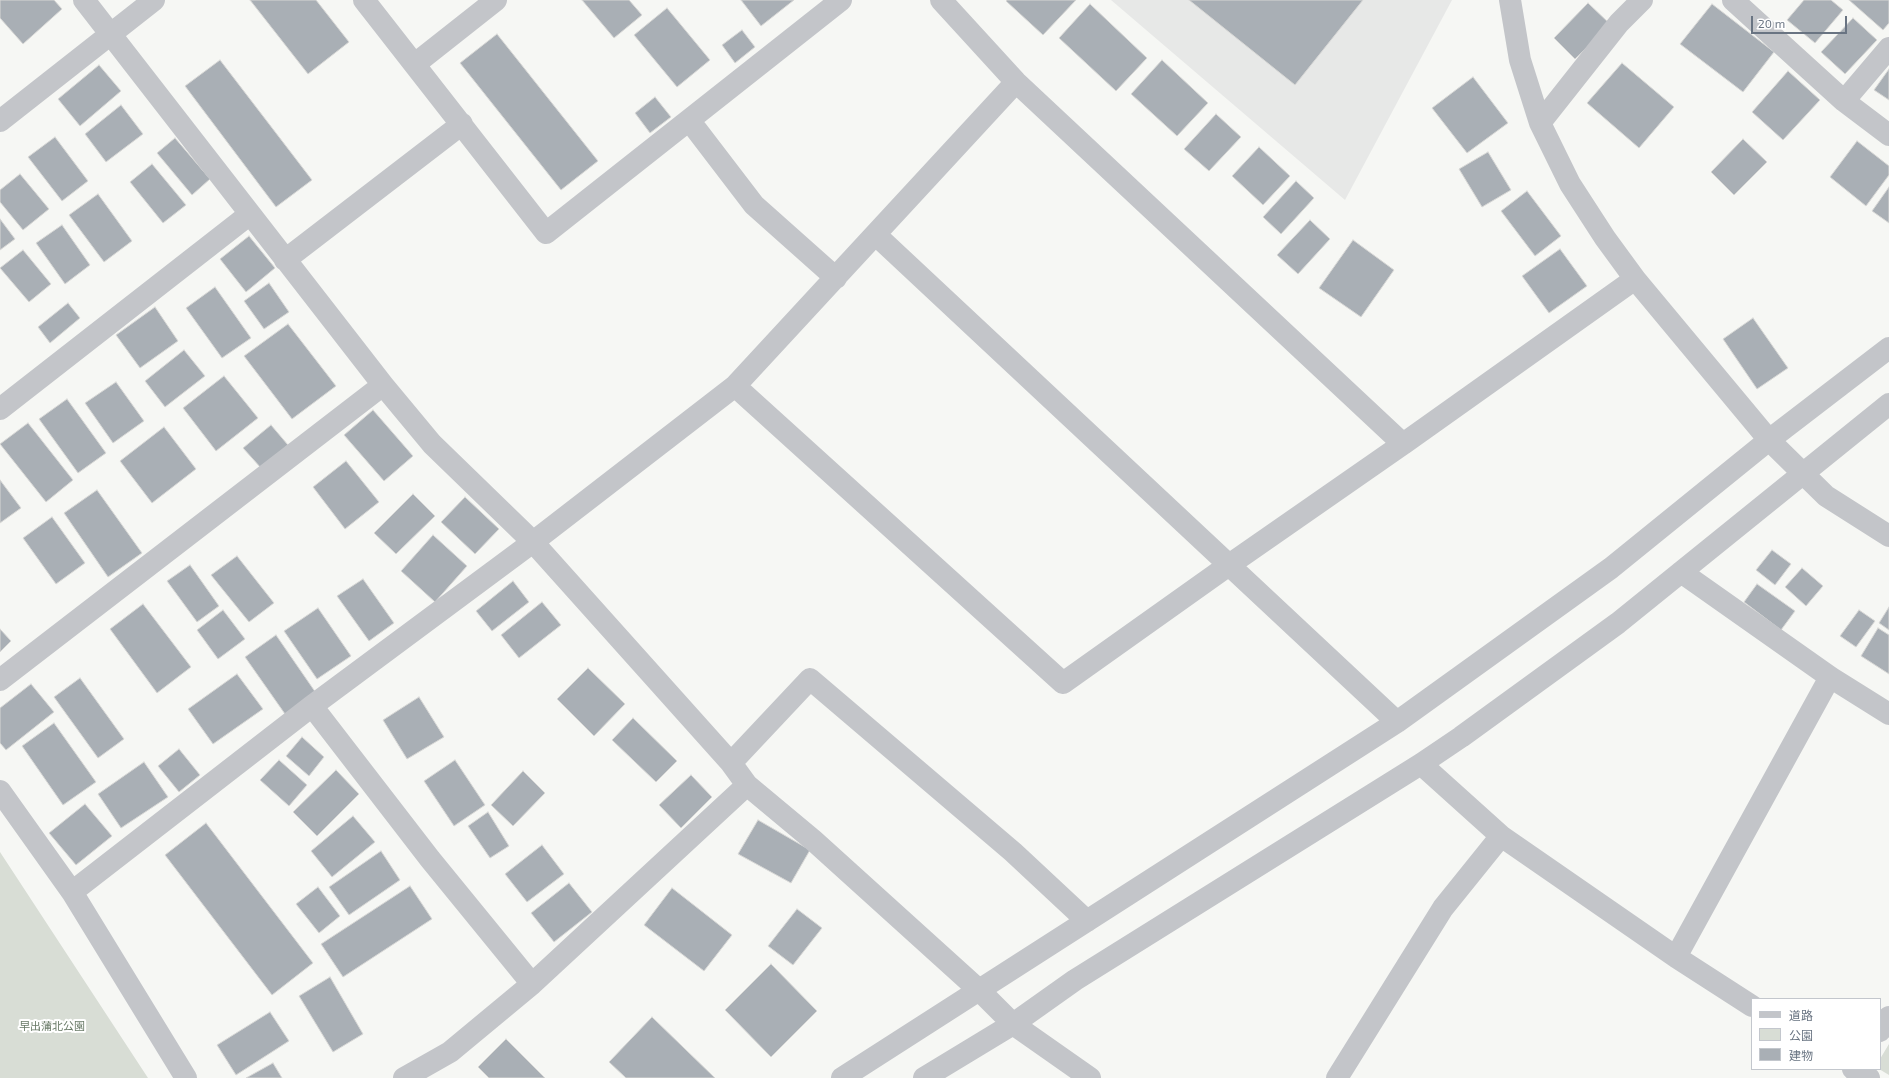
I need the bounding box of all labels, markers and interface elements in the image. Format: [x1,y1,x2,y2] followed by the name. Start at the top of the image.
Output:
[1753,8,1849,34] scale bar
[1758,16,1785,30] text: 20 m
[1751,998,1881,1070] legend
[1789,1008,1813,1022] text: 道路
[19,1019,85,1033] park label: 早出蒲北公園
[1789,1028,1813,1042] text: 公園
[1789,1048,1813,1062] text: 建物

